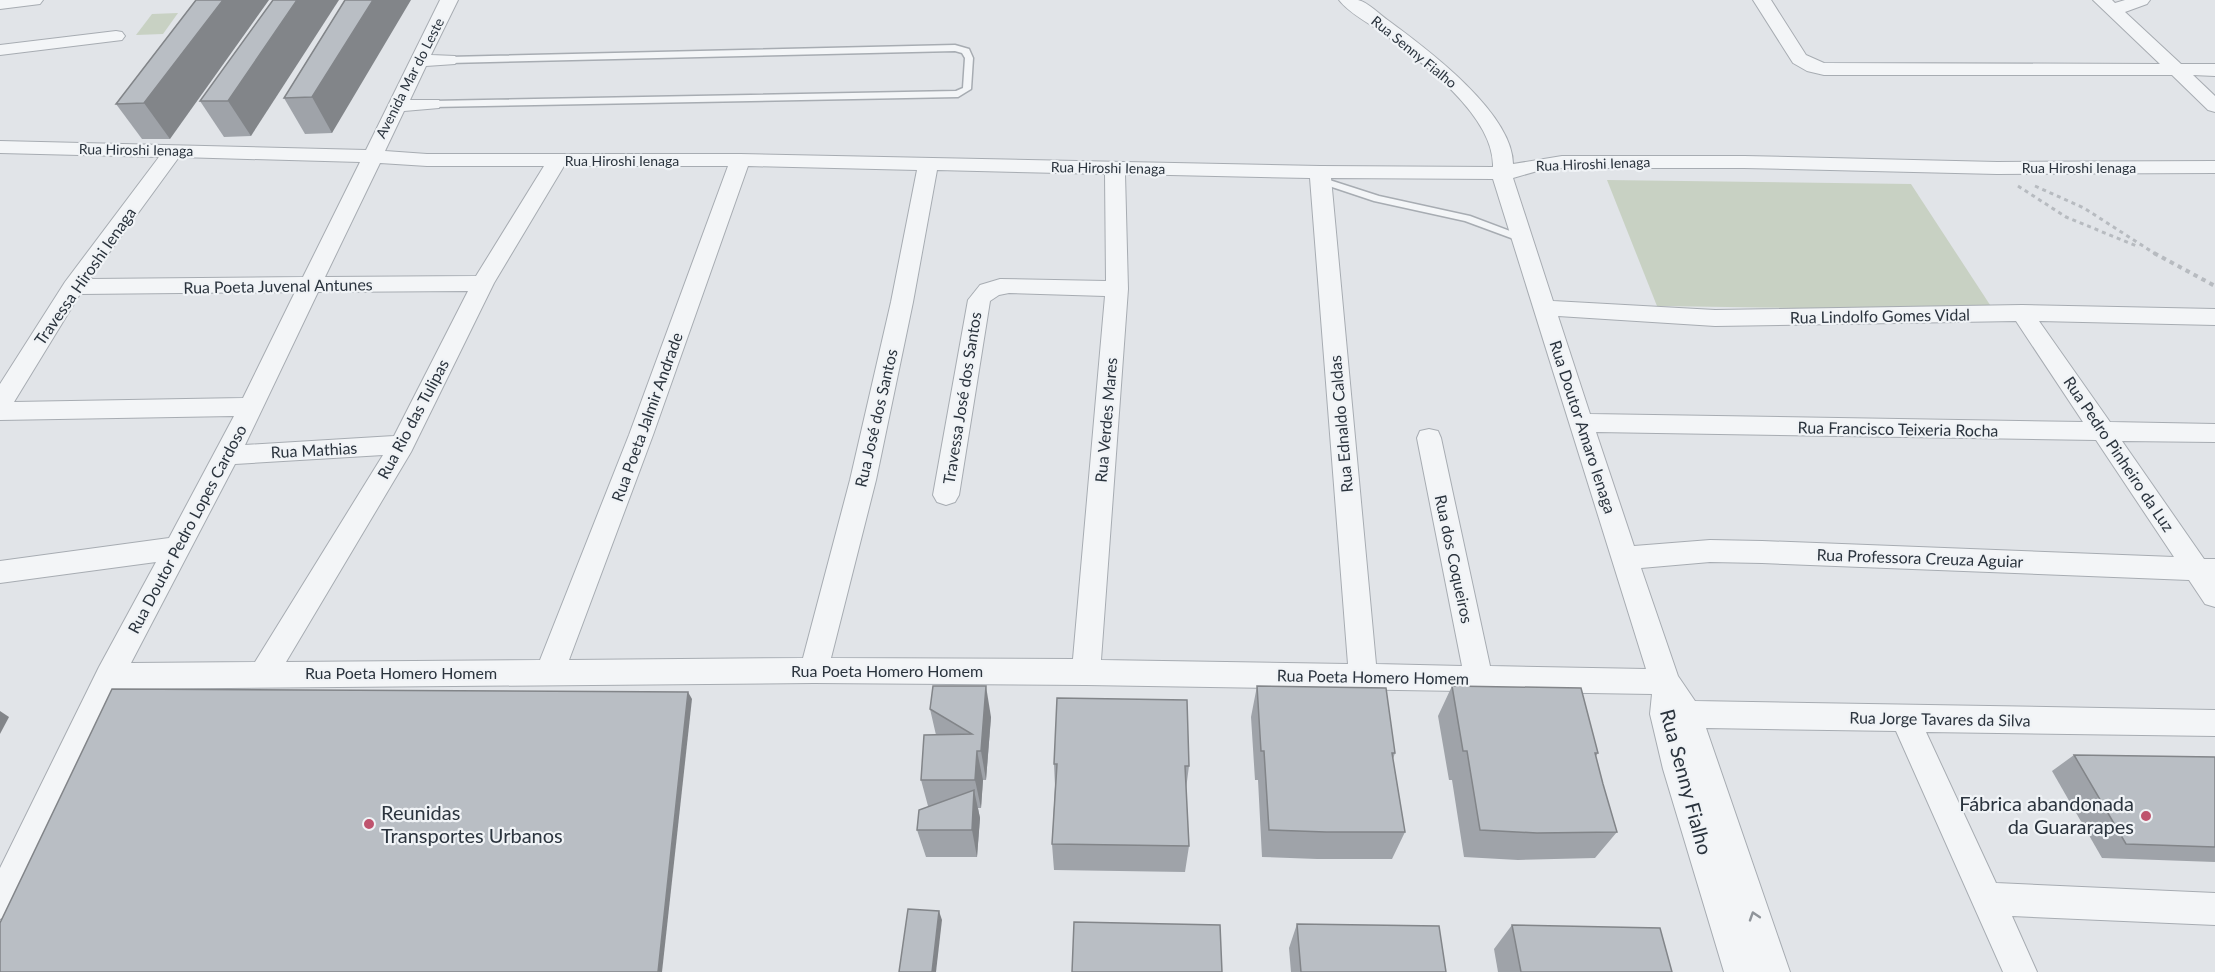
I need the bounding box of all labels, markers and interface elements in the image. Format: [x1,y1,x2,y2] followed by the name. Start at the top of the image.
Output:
[1368,12,1460,91] street label: Rua Senny Fialho
[372,15,447,141] street label: Avenida Mar do Leste
[79,140,193,159] street label: Rua Hiroshi Ienaga
[565,152,679,169] street label: Rua Hiroshi Ienaga
[1535,153,1651,174] street label: Rua Hiroshi Ienaga
[1051,158,1165,177] street label: Rua Hiroshi Ienaga
[2022,159,2136,176] street label: Rua Hiroshi Ienaga
[30,203,139,348] street label: Travessa Hiroshi Ienaga
[183,274,373,297] street label: Rua Poeta Juvenal Antunes
[1790,304,1970,327] street label: Rua Lindolfo Gomes Vidal
[938,310,985,485] street label: Travessa José dos Santos
[607,330,686,504] street label: Rua Poeta Jalmir Andrade
[1546,338,1620,516] street label: Rua Doutor Amaro Ienaga
[850,347,901,489] street label: Rua José dos Santos
[373,355,452,482] street label: Rua Rio das Tulipas
[1325,355,1356,493] street label: Rua Ednaldo Caldas
[1091,357,1120,483] street label: Rua Verdes Mares
[2060,373,2178,535] street label: Rua Pedro Pinheiro da Luz
[1797,417,1999,440] street label: Rua Francisco Teixeria Rocha
[123,421,250,636] street label: Rua Doutor Pedro Lopes Cardoso
[270,438,358,461] street label: Rua Mathias
[1432,493,1477,625] street label: Rua dos Coqueiros
[1816,544,2024,571] street label: Rua Professora Creuza Aguiar
[791,661,983,680] street label: Rua Poeta Homero Homem
[305,663,497,682] street label: Rua Poeta Homero Homem
[1277,665,1469,688] street label: Rua Poeta Homero Homem
[1656,706,1718,857] street label: Rua Senny Fialho
[1849,707,2031,730] street label: Rua Jorge Tavares da Silva
[1959,791,2134,838] place label: Fábrica abandonada da Guararapes
[381,800,563,847] place label: Reunidas Transportes Urbanos
[2139,809,2153,823] marker: Fábrica abandonada da Guararapes
[362,817,376,831] marker: Reunidas Transportes Urbanos
[1749,912,1762,922] one-way arrow

